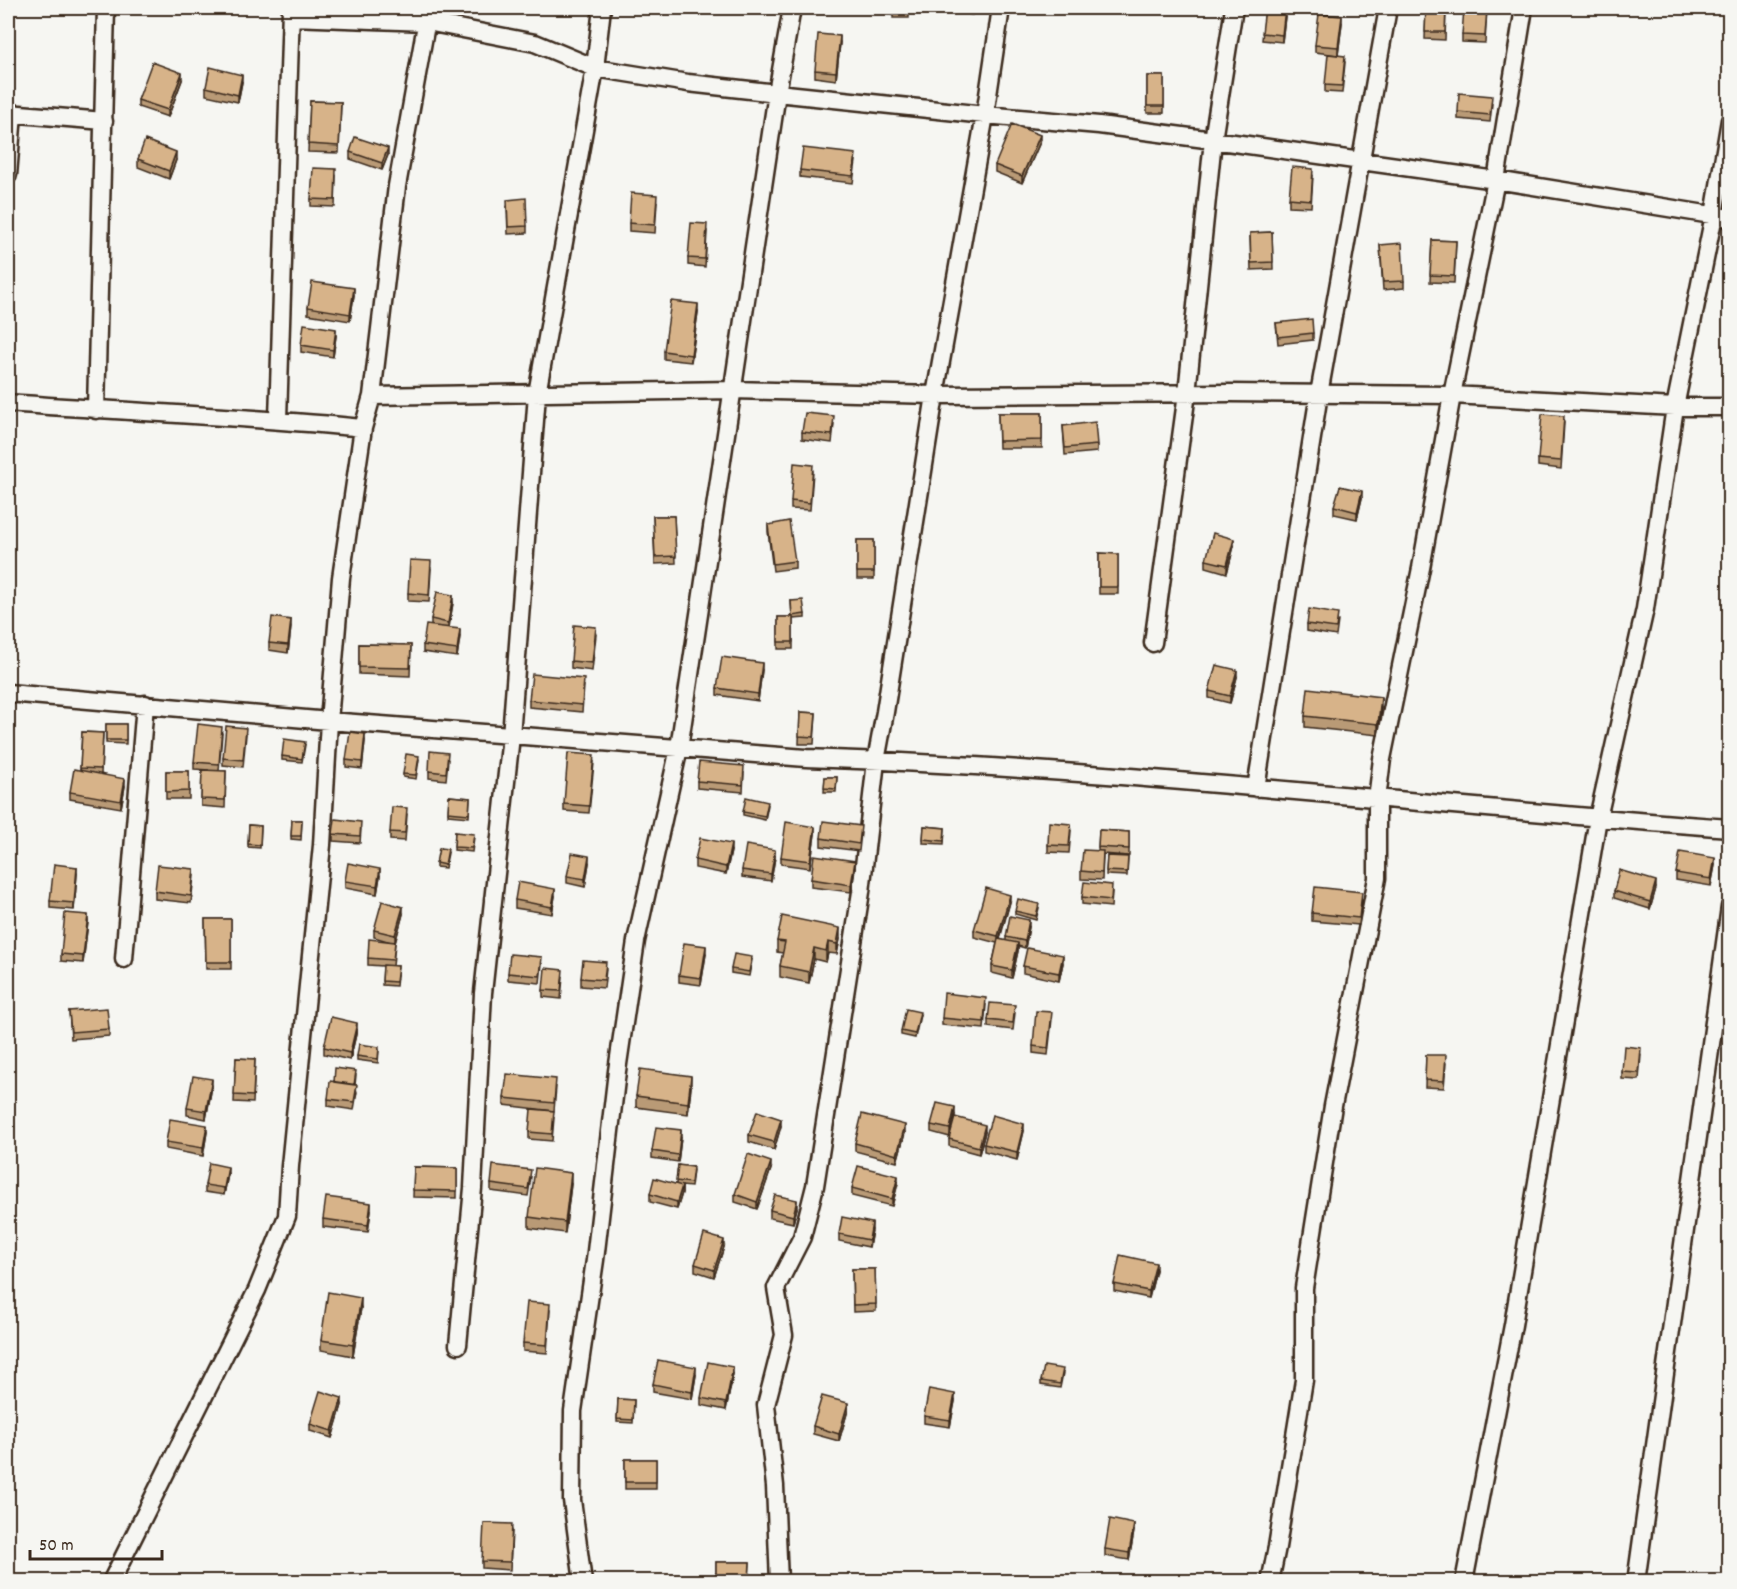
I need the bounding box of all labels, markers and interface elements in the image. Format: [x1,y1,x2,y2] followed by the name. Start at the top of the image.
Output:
[30,1523,162,1561] scale bar
[39,1534,74,1559] text: 50 m

